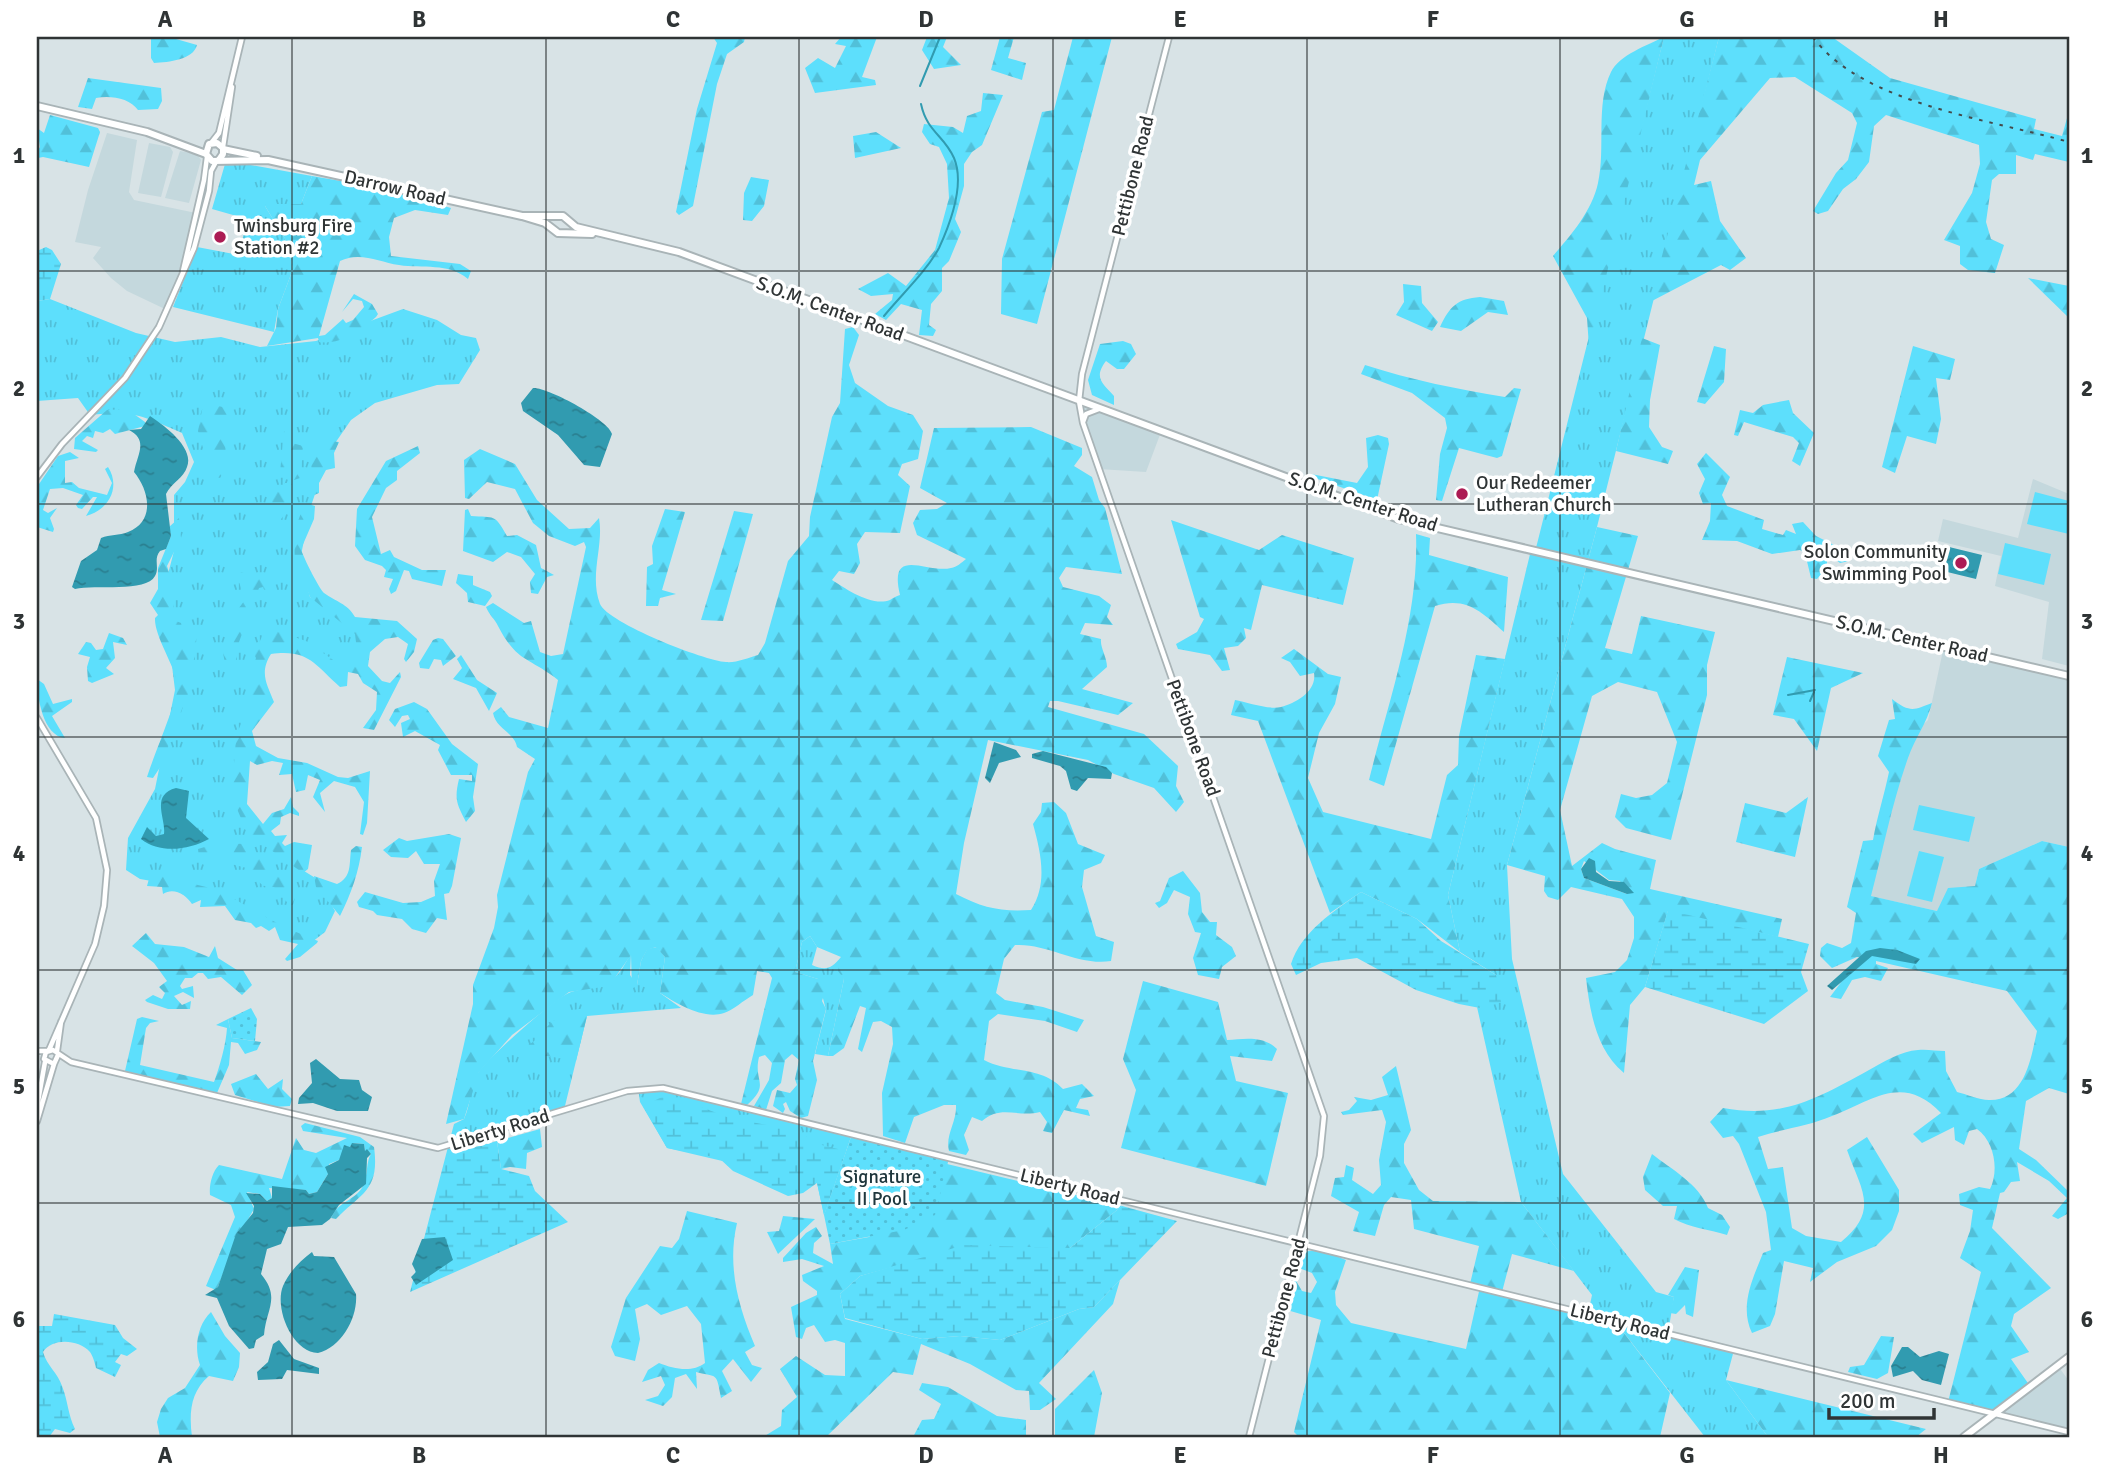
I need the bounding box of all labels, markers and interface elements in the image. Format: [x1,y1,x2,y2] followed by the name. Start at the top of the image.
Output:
[158,5,173,34] text: A
[412,5,426,34] text: B
[666,5,680,34] text: C
[918,5,934,34] text: D
[1173,5,1187,34] text: E
[1427,5,1439,34] text: F
[1679,5,1695,34] text: G
[1933,5,1949,34] text: H
[1106,113,1160,239] street label: Pettibone Road
[13,141,25,170] text: 1
[2081,141,2093,170] text: 1
[342,165,448,211] street label: Darrow Road
[234,214,353,260] place label: Twinsburg Fire Station #2
[212,229,228,245] marker: Twinsburg Fire Station #2
[753,271,907,347] street label: S.O.M. Center Road
[13,374,25,403] text: 2
[2081,374,2093,403] text: 2
[1285,467,1441,537] street label: S.O.M. Center Road
[1476,471,1612,517] place label: Our Redeemer Lutheran Church
[1454,486,1470,502] marker: Our Redeemer Lutheran Church
[1804,540,1947,586] place label: Solon Community Swimming Pool
[1953,555,1969,571] marker: Solon Community Swimming Pool
[13,607,25,636] text: 3
[2081,607,2093,636] text: 3
[1834,610,1990,668] street label: S.O.M. Center Road
[1161,676,1225,800] street label: Pettibone Road
[13,839,25,868] text: 4
[2081,839,2093,868] text: 4
[13,1072,25,1101] text: 5
[2081,1072,2093,1101] text: 5
[448,1104,552,1156] street label: Liberty Road
[1018,1163,1122,1211] street label: Liberty Road
[843,1165,921,1211] park label: Signature II Pool
[1256,1235,1312,1361] street label: Pettibone Road
[1568,1298,1672,1346] street label: Liberty Road
[13,1305,25,1334] text: 6
[2081,1305,2093,1334] text: 6
[1829,1376,1934,1420] scale bar
[1840,1388,1895,1414] text: 200 m
[158,1441,173,1470] text: A
[412,1441,426,1470] text: B
[666,1441,680,1470] text: C
[918,1441,934,1470] text: D
[1173,1441,1187,1470] text: E
[1427,1441,1439,1470] text: F
[1679,1441,1695,1470] text: G
[1933,1441,1949,1470] text: H

